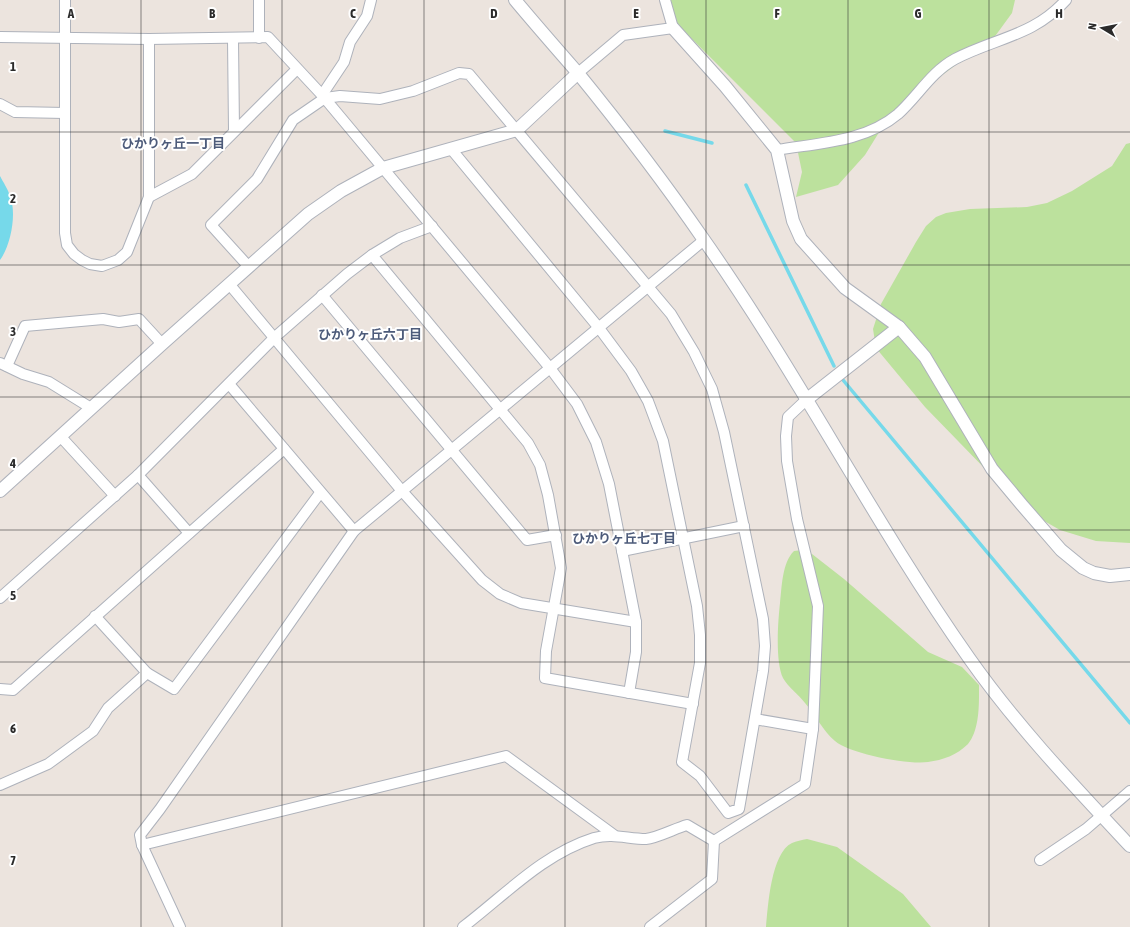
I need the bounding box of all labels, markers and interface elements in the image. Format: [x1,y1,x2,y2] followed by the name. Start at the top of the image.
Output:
[67,6,75,21] text: A
[209,6,216,21] text: B
[350,6,356,21] text: C
[490,6,498,21] text: D
[633,6,639,21] text: E
[774,6,780,21] text: F
[915,6,922,21] text: G
[1055,6,1063,21] text: H
[1082,8,1122,48] north arrow
[1086,22,1099,31] text: N
[10,59,16,74] text: 1
[121,136,225,151] district label: ひかりヶ丘一丁目
[10,191,16,206] text: 2
[10,324,16,339] text: 3
[318,327,422,342] district label: ひかりヶ丘六丁目
[9,456,16,471] text: 4
[572,531,676,546] district label: ひかりヶ丘七丁目
[10,588,16,603] text: 5
[10,721,16,736] text: 6
[10,853,16,868] text: 7

